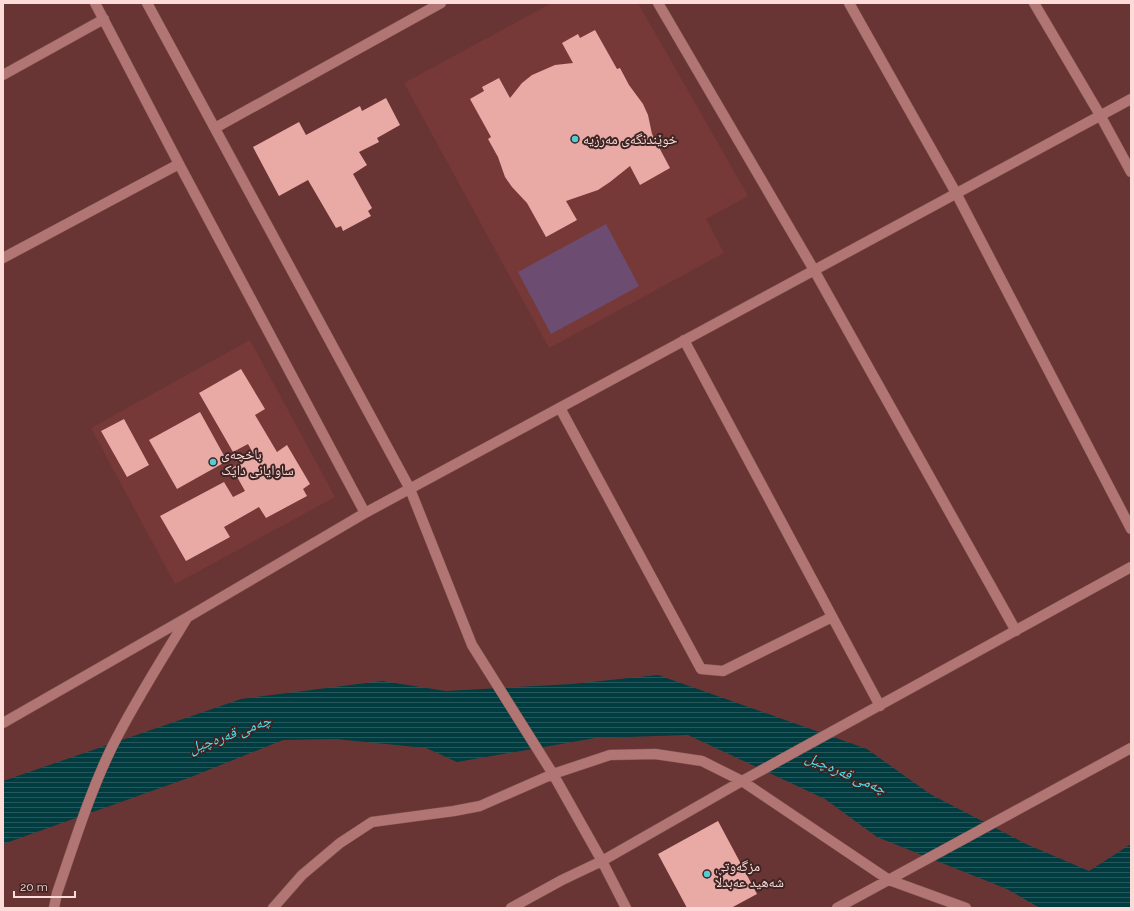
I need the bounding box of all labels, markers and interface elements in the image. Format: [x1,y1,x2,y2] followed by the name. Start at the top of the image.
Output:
[583,131,678,148] place label: خوێندنگەی مەرزیە
[570,134,580,144] marker: خوێندنگەی مەرزیە
[221,446,294,479] place label: باخچەی ساوایانی دایک
[208,457,218,467] marker: باخچەی ساوایانی دایک
[187,711,274,757] water label: چەمی قەرەچیل
[803,748,890,798] water label: چەمی قەرەچیل
[715,858,784,890] place label: مزگەوتی شەهید عەبدڵا
[702,869,712,879] marker: مزگەوتی شەهید عەبدڵا
[14,873,75,899] scale bar
[20,880,48,894] text: 20 m

